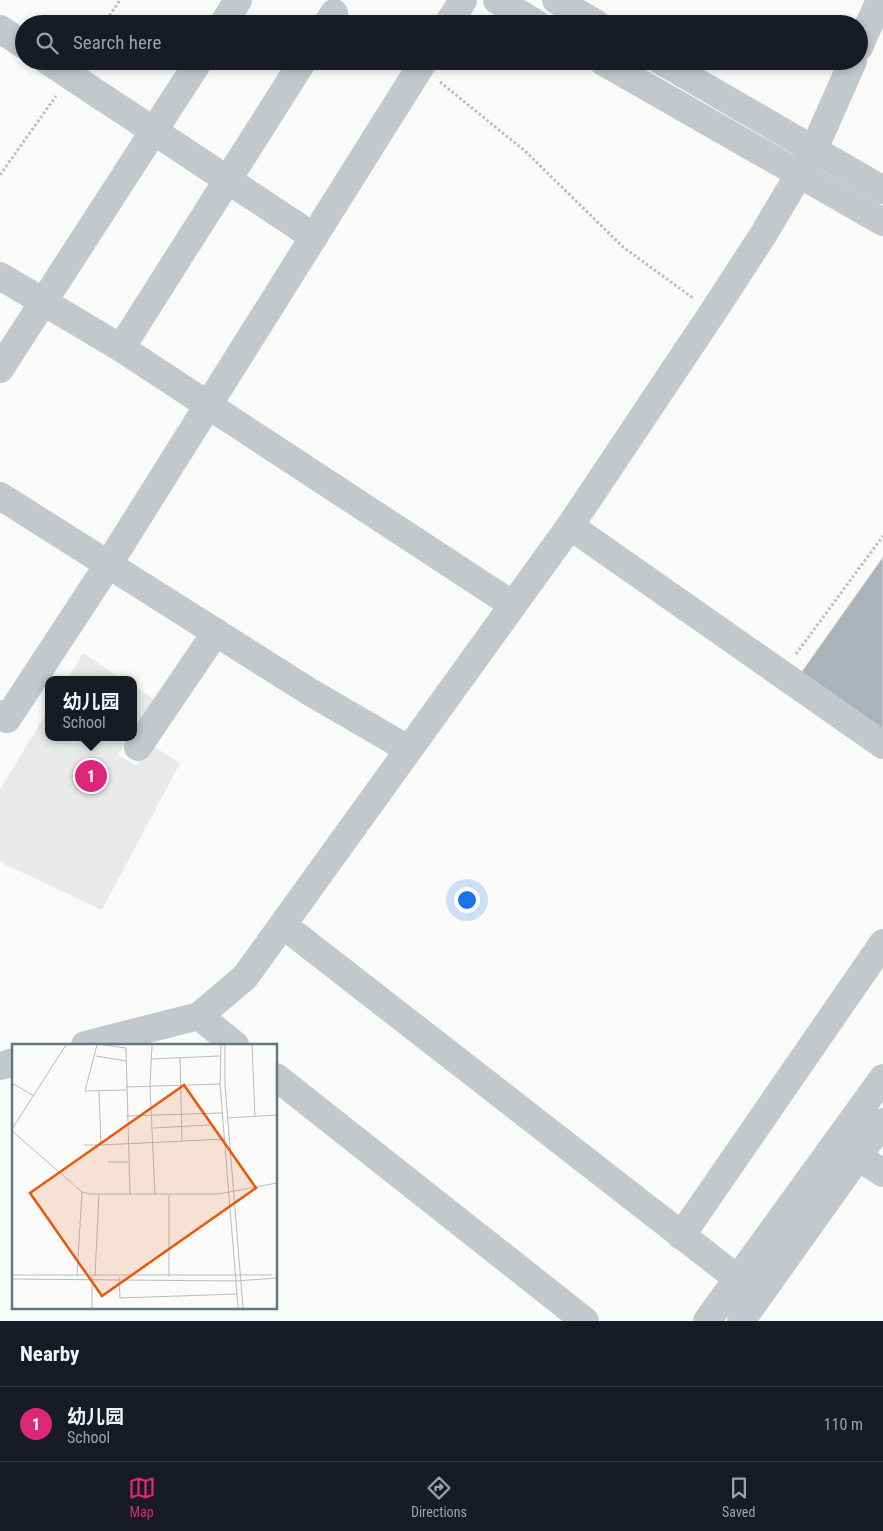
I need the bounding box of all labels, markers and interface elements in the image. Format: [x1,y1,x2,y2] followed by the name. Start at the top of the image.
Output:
[15,15,868,70] search box
[33,29,61,57] icon: search
[73,31,161,54] text: Search here
[45,676,137,741] popup
[62,690,120,713] text: 幼儿园
[62,713,106,732] text: School
[75,757,107,795] pin: 1
[454,887,480,913] your location
[12,1044,278,1308] inset map
[20,1342,79,1366] text: Nearby
[67,1405,124,1428] text: 幼儿园
[32,1415,40,1434] text: 1
[824,1415,863,1434] text: 110 m
[67,1428,110,1447] text: School
[128,1474,156,1520] tab: Map
[411,1474,467,1520] tab: Directions
[722,1474,755,1520] tab: Saved

